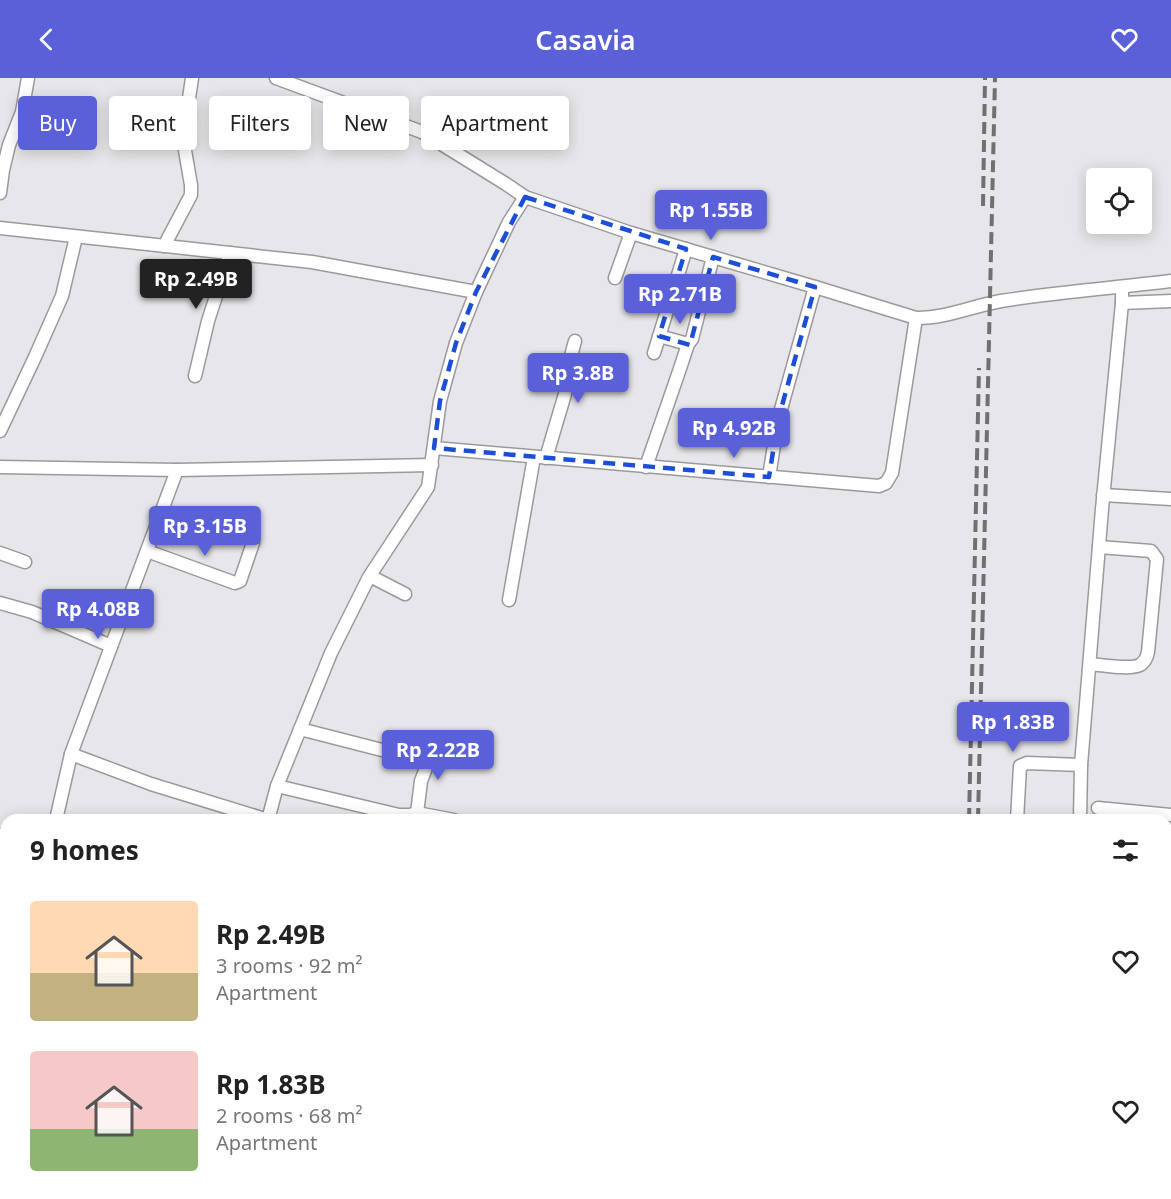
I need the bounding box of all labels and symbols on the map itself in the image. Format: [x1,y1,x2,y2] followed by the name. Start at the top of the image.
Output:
[649,190,773,241] pin: Rp 1.55B
[134,259,258,310] pin: Rp 2.49B
[618,274,742,325] pin: Rp 2.71B
[523,353,633,404] pin: Rp 3.8B
[672,408,796,459] pin: Rp 4.92B
[143,506,267,557] pin: Rp 3.15B
[36,589,160,640] pin: Rp 4.08B
[951,702,1075,753] pin: Rp 1.83B
[376,730,500,781] pin: Rp 2.22B

